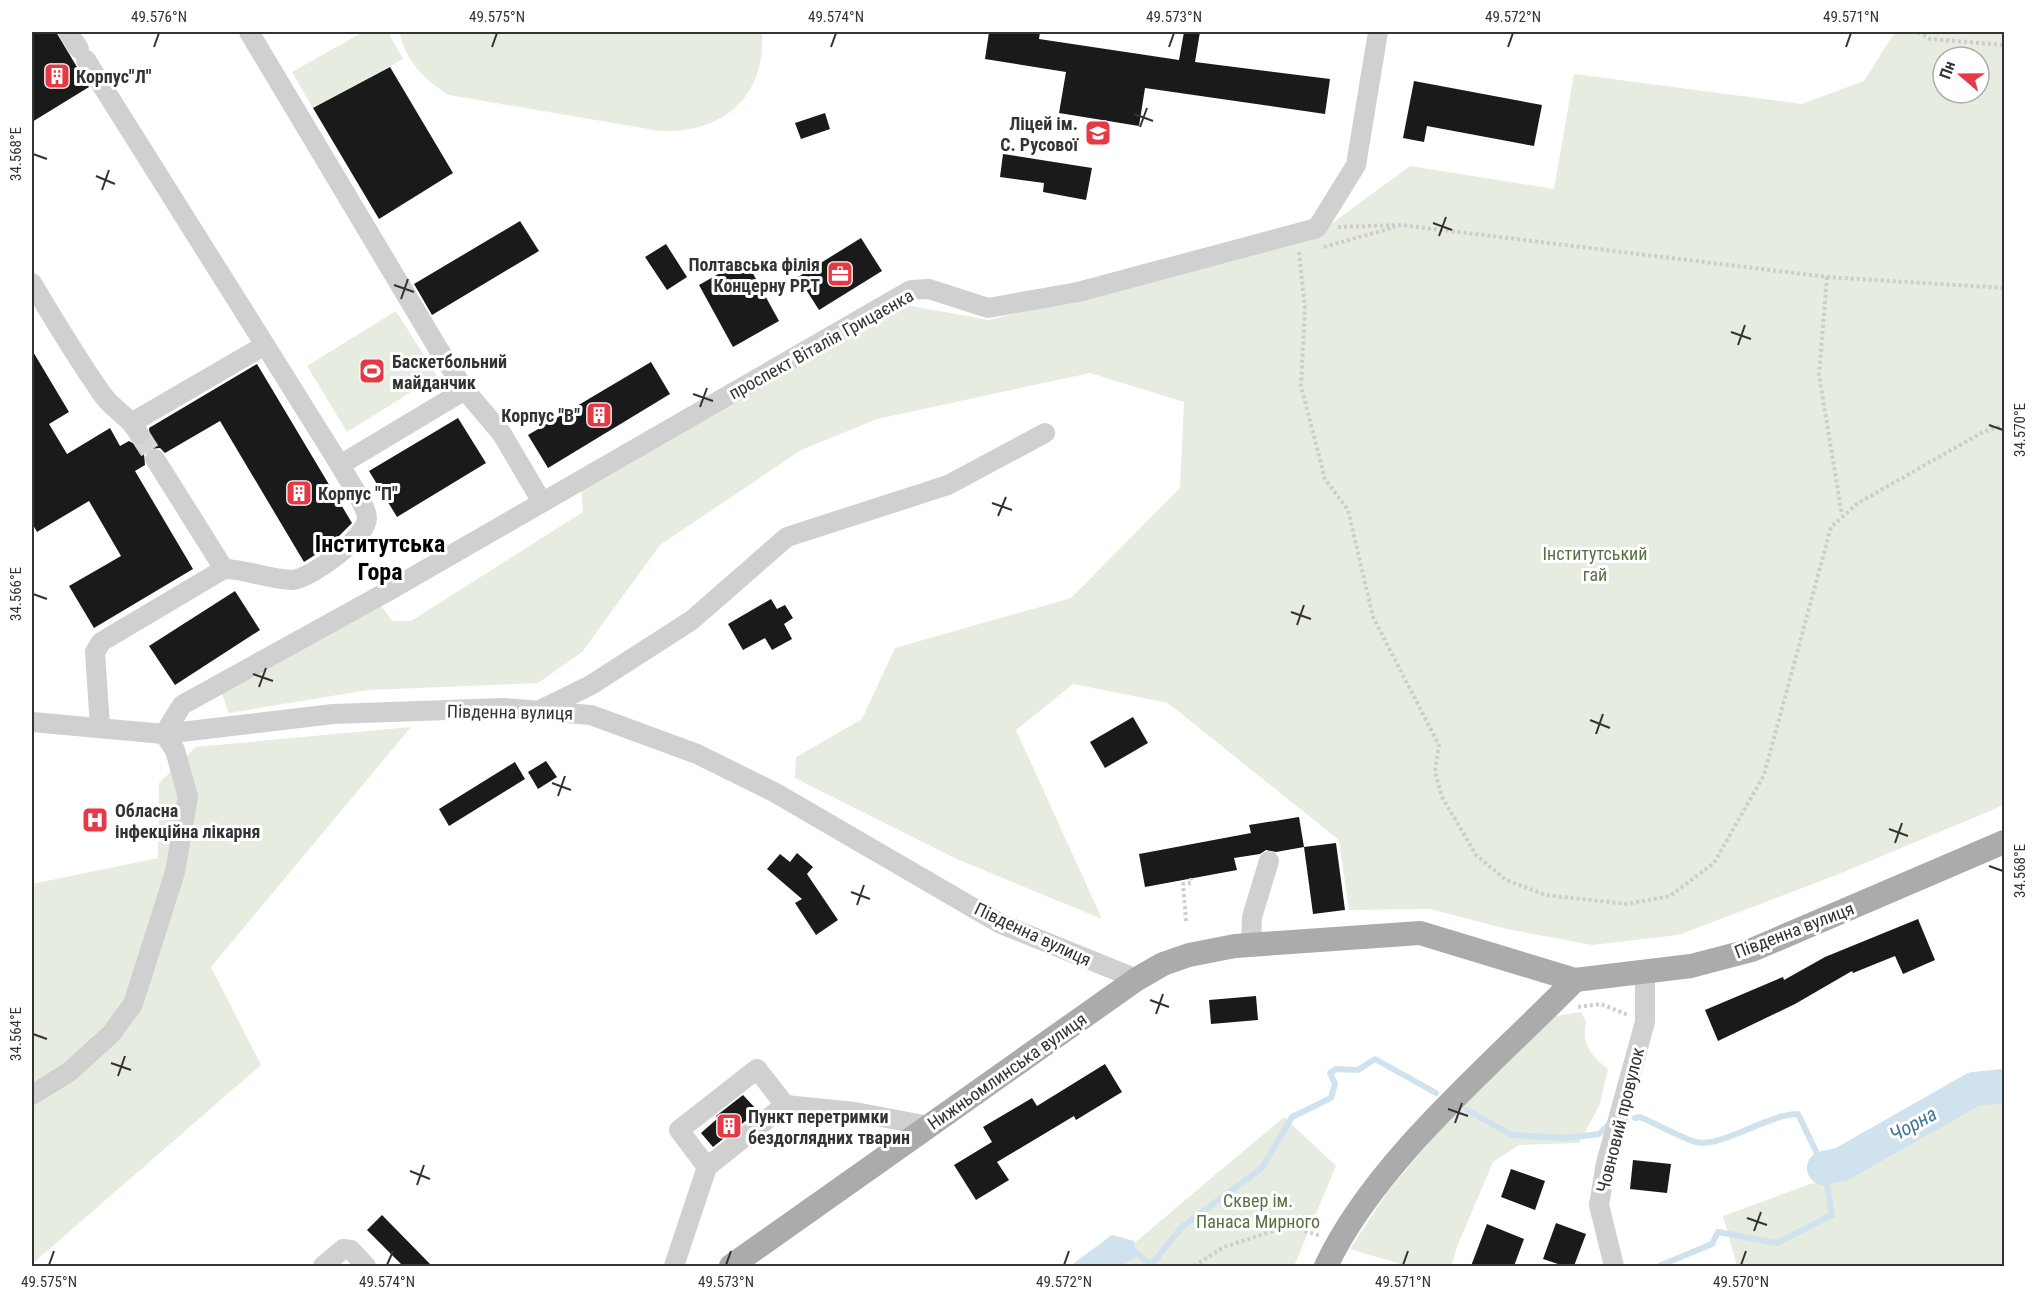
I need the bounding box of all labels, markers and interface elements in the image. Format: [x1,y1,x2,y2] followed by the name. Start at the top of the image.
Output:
[131,8,187,26] text: 49.576°N
[469,8,525,26] text: 49.575°N
[808,8,864,26] text: 49.574°N
[1146,8,1202,26] text: 49.573°N
[1485,8,1541,26] text: 49.572°N
[1823,8,1879,26] text: 49.571°N
[1931,45,1991,105] north arrow
[1935,58,1959,82] text: Пн
[42,61,72,91] building icon: Корпус"Л"
[76,66,152,87] place label: Корпус"Л"
[1000,113,1079,155] place label: Ліцей ім. С. Русової
[1083,118,1113,148] school or university icon: Ліцей ім. С. Русової
[7,127,25,181] text: 34.568°E
[688,254,820,296] place label: Полтавська філія Концерну РРТ
[825,259,855,289] office icon: Полтавська філія Концерну РРТ
[725,284,917,404] street label: проспект Віталія Грицаєнка
[392,351,507,393] place label: Баскетбольний майданчик
[357,356,387,386] sports icon: Баскетбольний майданчик
[584,400,614,430] building icon: Корпус "В"
[2011,403,2029,457] text: 34.570°E
[501,405,580,426] place label: Корпус "В"
[284,478,314,508] building icon: Корпус "П"
[318,483,398,504] place label: Корпус "П"
[315,530,445,586] district label: Інститутська Гора
[1543,543,1647,585] park label: Інститутський гай
[7,567,25,621] text: 34.566°E
[447,700,573,724] street label: Південна вулиця
[115,800,260,842] place label: Обласна інфекційна лікарня
[80,805,110,835] hospital icon: Обласна інфекційна лікарня
[2011,844,2029,898] text: 34.568°E
[971,898,1095,970] street label: Південна вулиця
[1731,898,1857,962] street label: Південна вулиця
[7,1007,25,1061] text: 34.564°E
[923,1008,1091,1134] street label: Нижньомлинська вулиця
[1592,1045,1648,1195] street label: Човновий провулок
[1885,1101,1941,1147] water label: Чорна
[748,1106,910,1148] place label: Пункт перетримки бездоглядних тварин
[714,1111,744,1141] building icon: Пункт перетримки бездоглядних тварин
[1196,1190,1320,1232] park label: Сквер ім. Панаса Мирного
[21,1273,77,1291] text: 49.575°N
[359,1273,415,1291] text: 49.574°N
[698,1273,754,1291] text: 49.573°N
[1036,1273,1092,1291] text: 49.572°N
[1375,1273,1431,1291] text: 49.571°N
[1713,1273,1769,1291] text: 49.570°N

